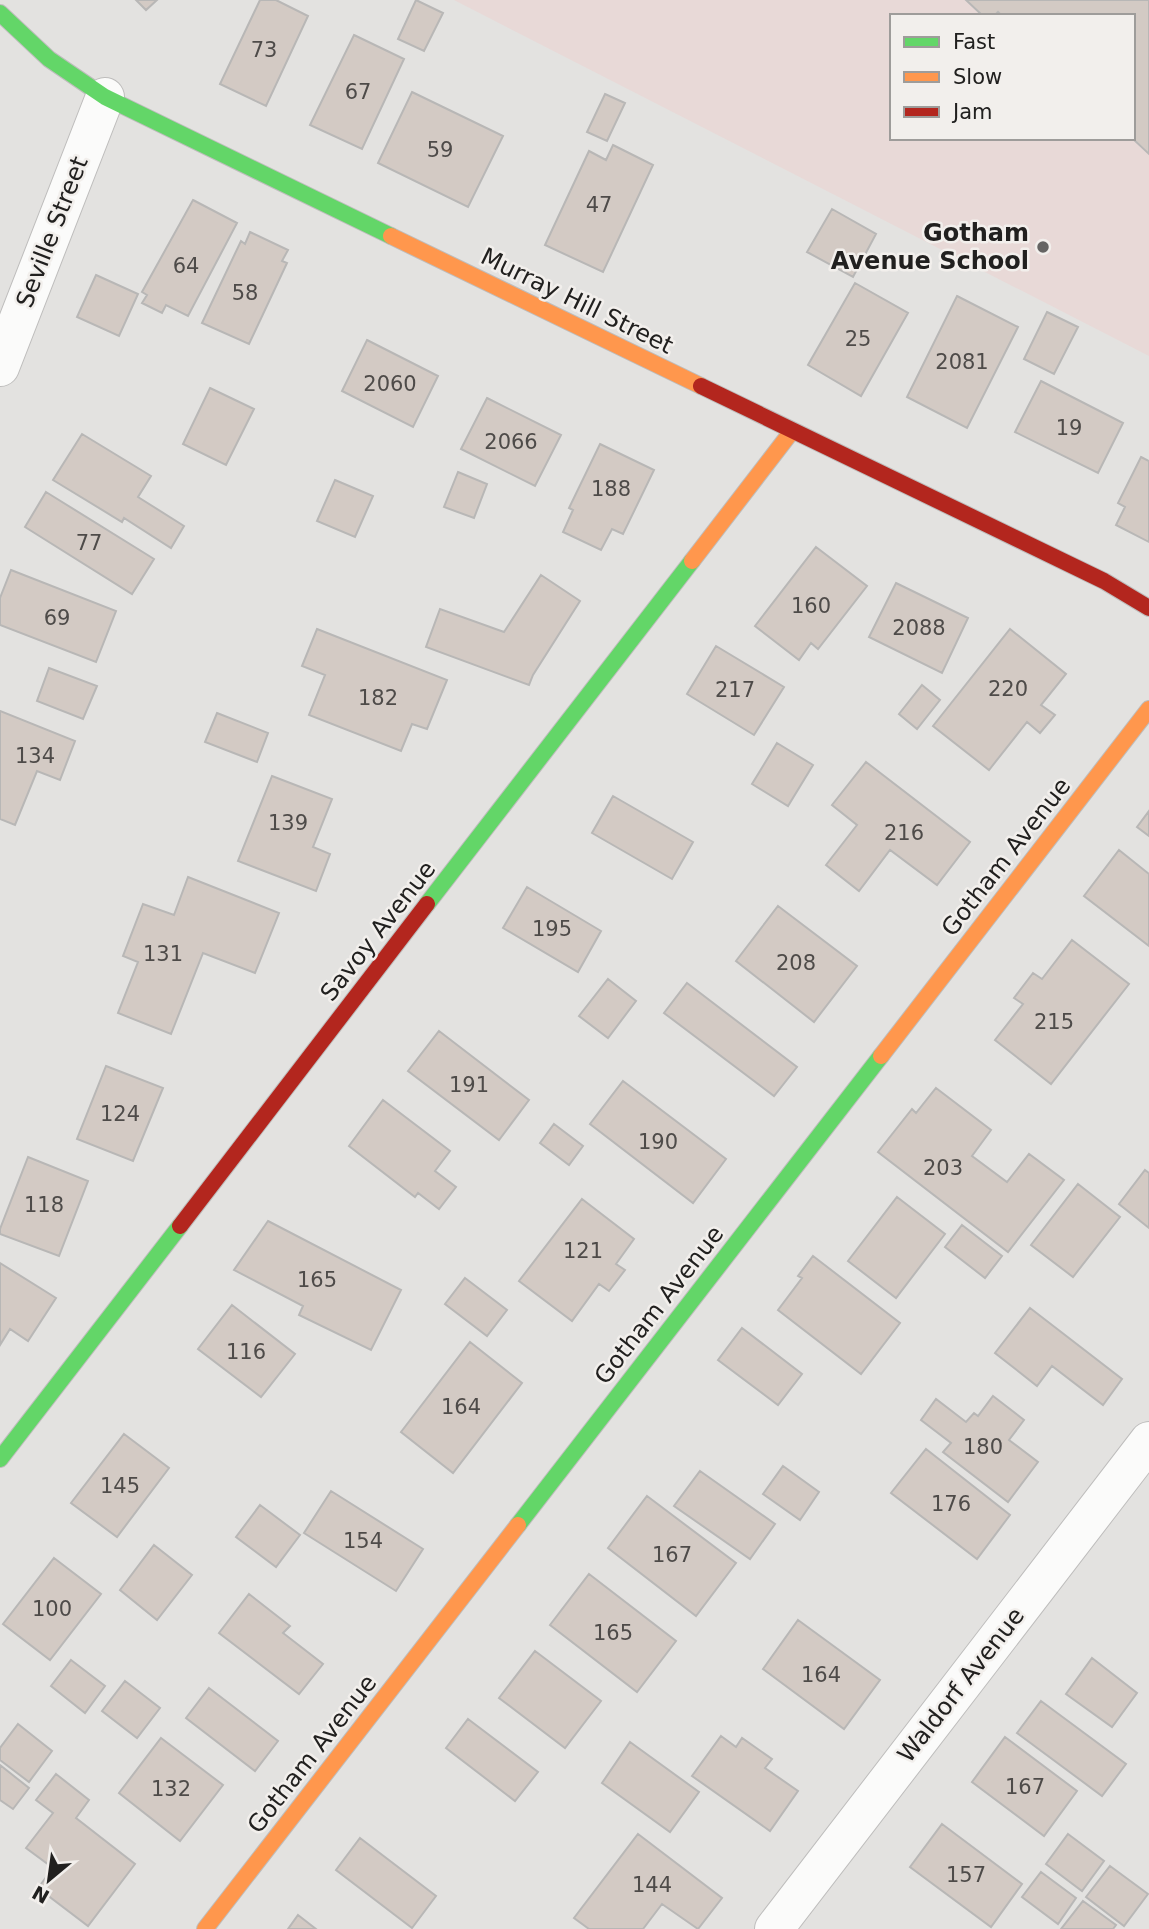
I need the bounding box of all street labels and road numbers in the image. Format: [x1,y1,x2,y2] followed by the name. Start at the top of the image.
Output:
[10,153,94,311] street label: Seville Street
[476,242,678,360] street label: Murray Hill Street
[936,772,1076,942] street label: Gotham Avenue
[315,855,441,1007] street label: Savoy Avenue
[589,1220,729,1390] street label: Gotham Avenue
[892,1602,1030,1768] street label: Waldorf Avenue
[242,1669,382,1839] street label: Gotham Avenue

